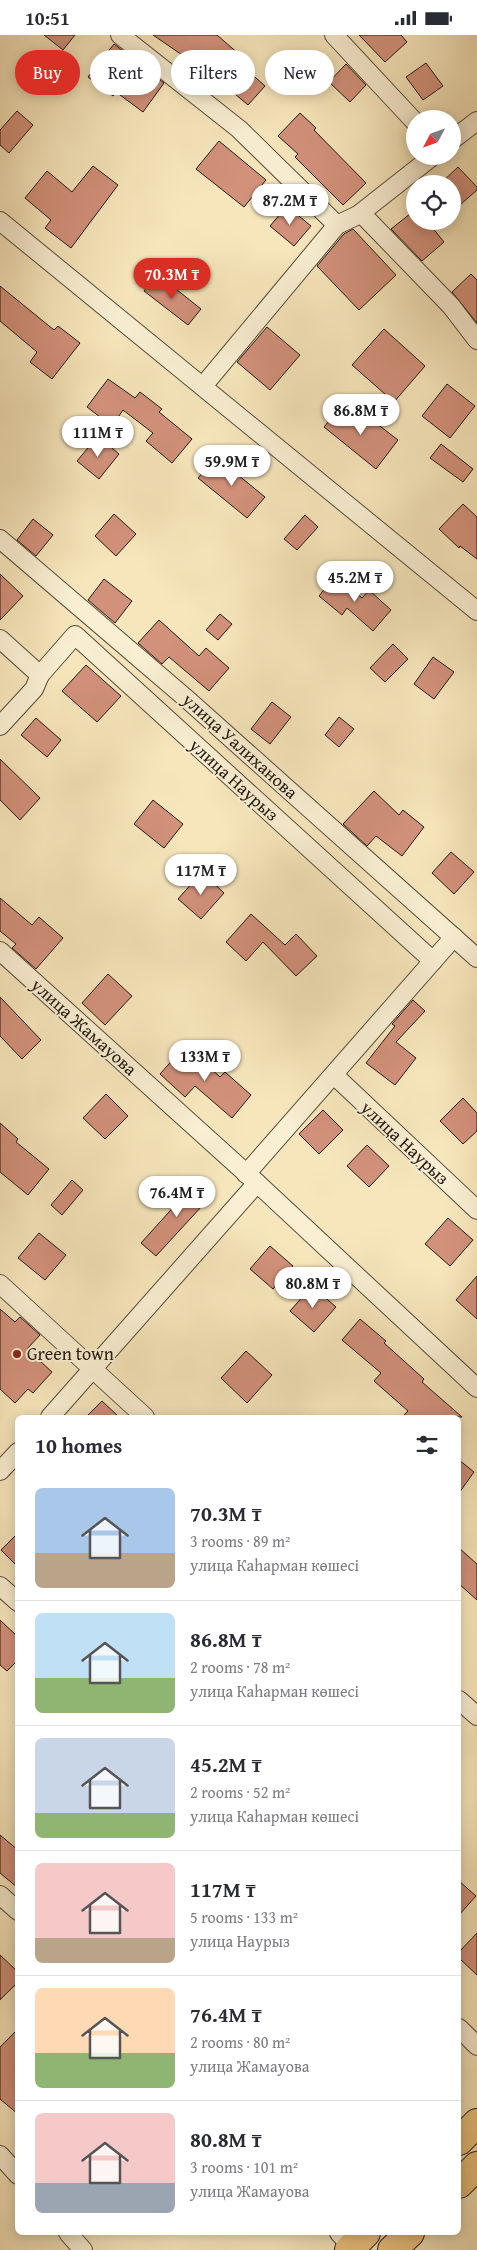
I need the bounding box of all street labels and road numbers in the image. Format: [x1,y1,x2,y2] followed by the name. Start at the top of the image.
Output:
[176,686,304,805] street label: улица Уалиханова
[183,731,285,827] street label: улица Наурыз
[25,971,144,1082] street label: улица Жамауова
[354,1094,456,1191] street label: улица Наурыз

